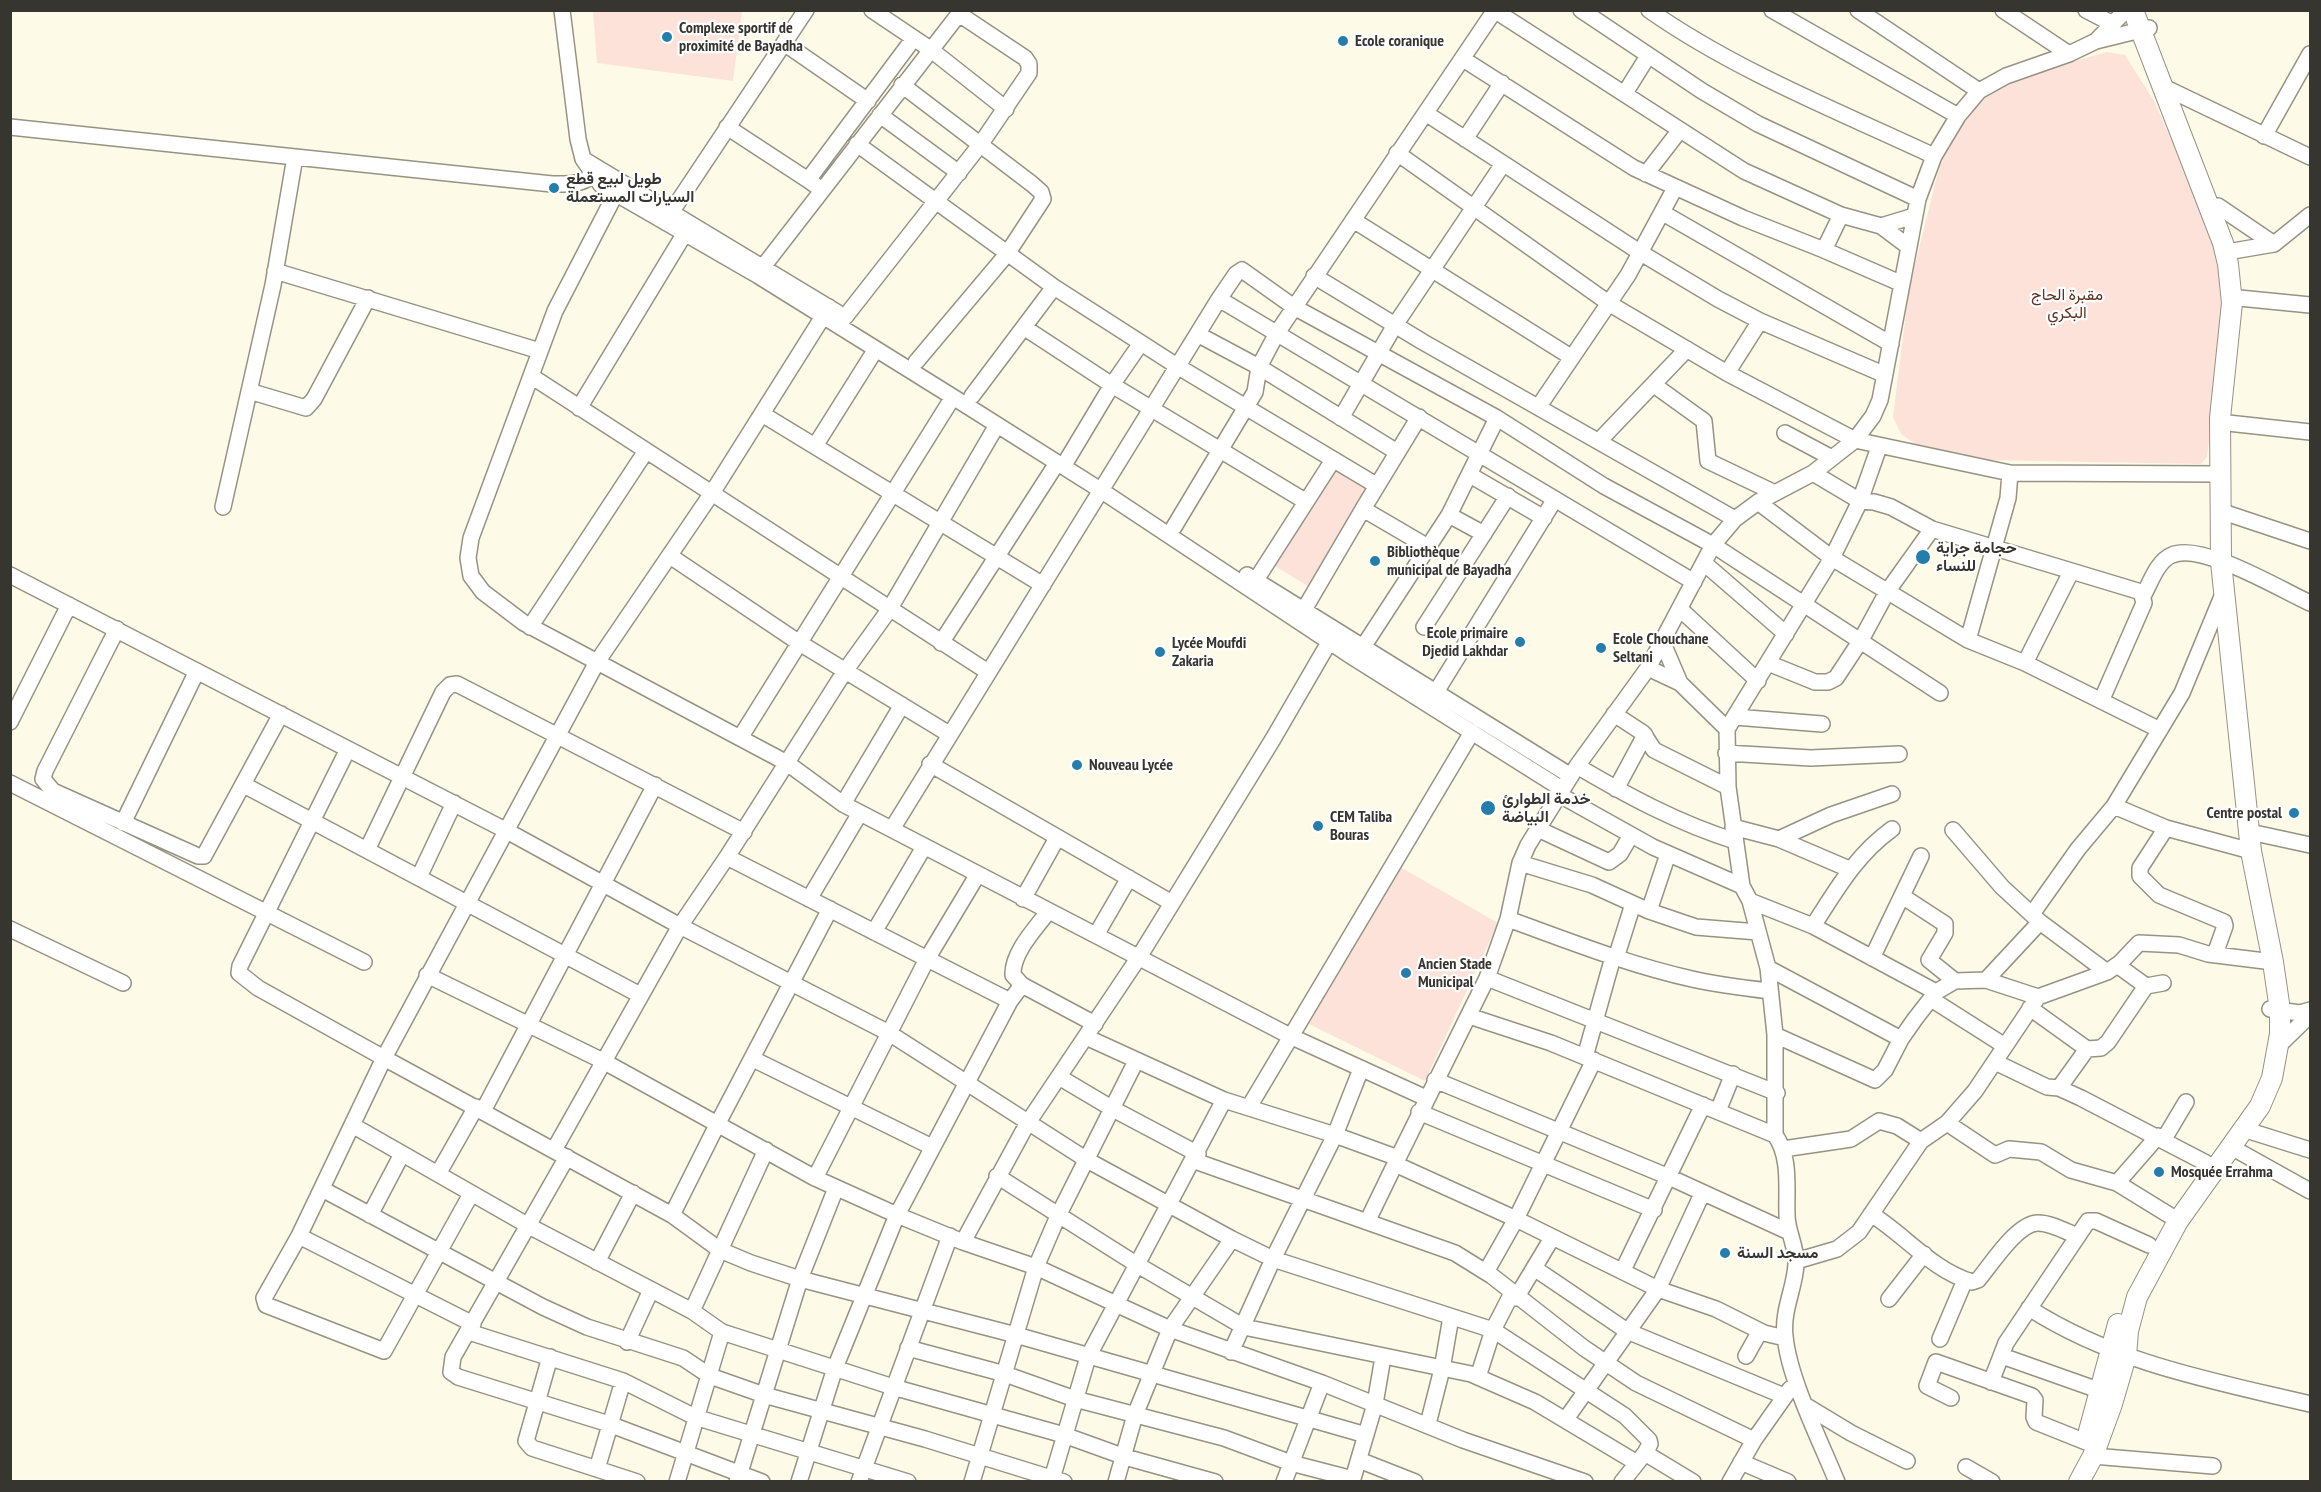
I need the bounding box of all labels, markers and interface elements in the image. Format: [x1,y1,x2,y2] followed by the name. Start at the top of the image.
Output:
[679,18,803,56] place label: Complexe sportif de proximité de Bayadha
[660,30,674,44] marker: Complexe sportif de proximité de Bayadha
[1355,31,1444,51] place label: Ecole coranique
[1336,34,1350,48] marker: Ecole coranique
[566,169,694,207] place label: طويل لبيع قطع السيارات المستعملة
[547,181,561,195] marker: طويل لبيع قطع السيارات المستعملة
[2031,285,2103,323] park label: مقبرة الحاج البكري
[1936,538,2017,576] place label: حجامة جراية للنساء
[1387,542,1511,580] place label: Bibliothèque municipal de Bayadha
[1914,548,1932,566] marker: حجامة جراية للنساء
[1368,554,1382,568] marker: Bibliothèque municipal de Bayadha
[1422,623,1508,661] place label: Ecole primaire Djedid Lakhdar
[1613,629,1709,667] place label: Ecole Chouchane Seltani
[1172,633,1246,671] place label: Lycée Moufdi Zakaria
[1513,635,1527,649] marker: Ecole primaire Djedid Lakhdar
[1594,641,1608,655] marker: Ecole Chouchane Seltani
[1153,645,1167,659] marker: Lycée Moufdi Zakaria
[1089,755,1173,775] place label: Nouveau Lycée
[1070,758,1084,772] marker: Nouveau Lycée
[1502,789,1590,827] place label: خدمة الطوارئ البياضة
[1479,799,1497,817] marker: خدمة الطوارئ البياضة
[2207,803,2282,823] place label: Centre postal
[2287,806,2301,820] marker: Centre postal
[1330,807,1392,845] place label: CEM Taliba Bouras
[1311,819,1325,833] marker: CEM Taliba Bouras
[1418,954,1492,992] place label: Ancien Stade Municipal
[1399,966,1413,980] marker: Ancien Stade Municipal
[2171,1162,2273,1182] place label: Mosquée Errahma
[2152,1165,2166,1179] marker: Mosquée Errahma
[1737,1243,1818,1263] place label: مسجد السنة
[1718,1246,1732,1260] marker: مسجد السنة

